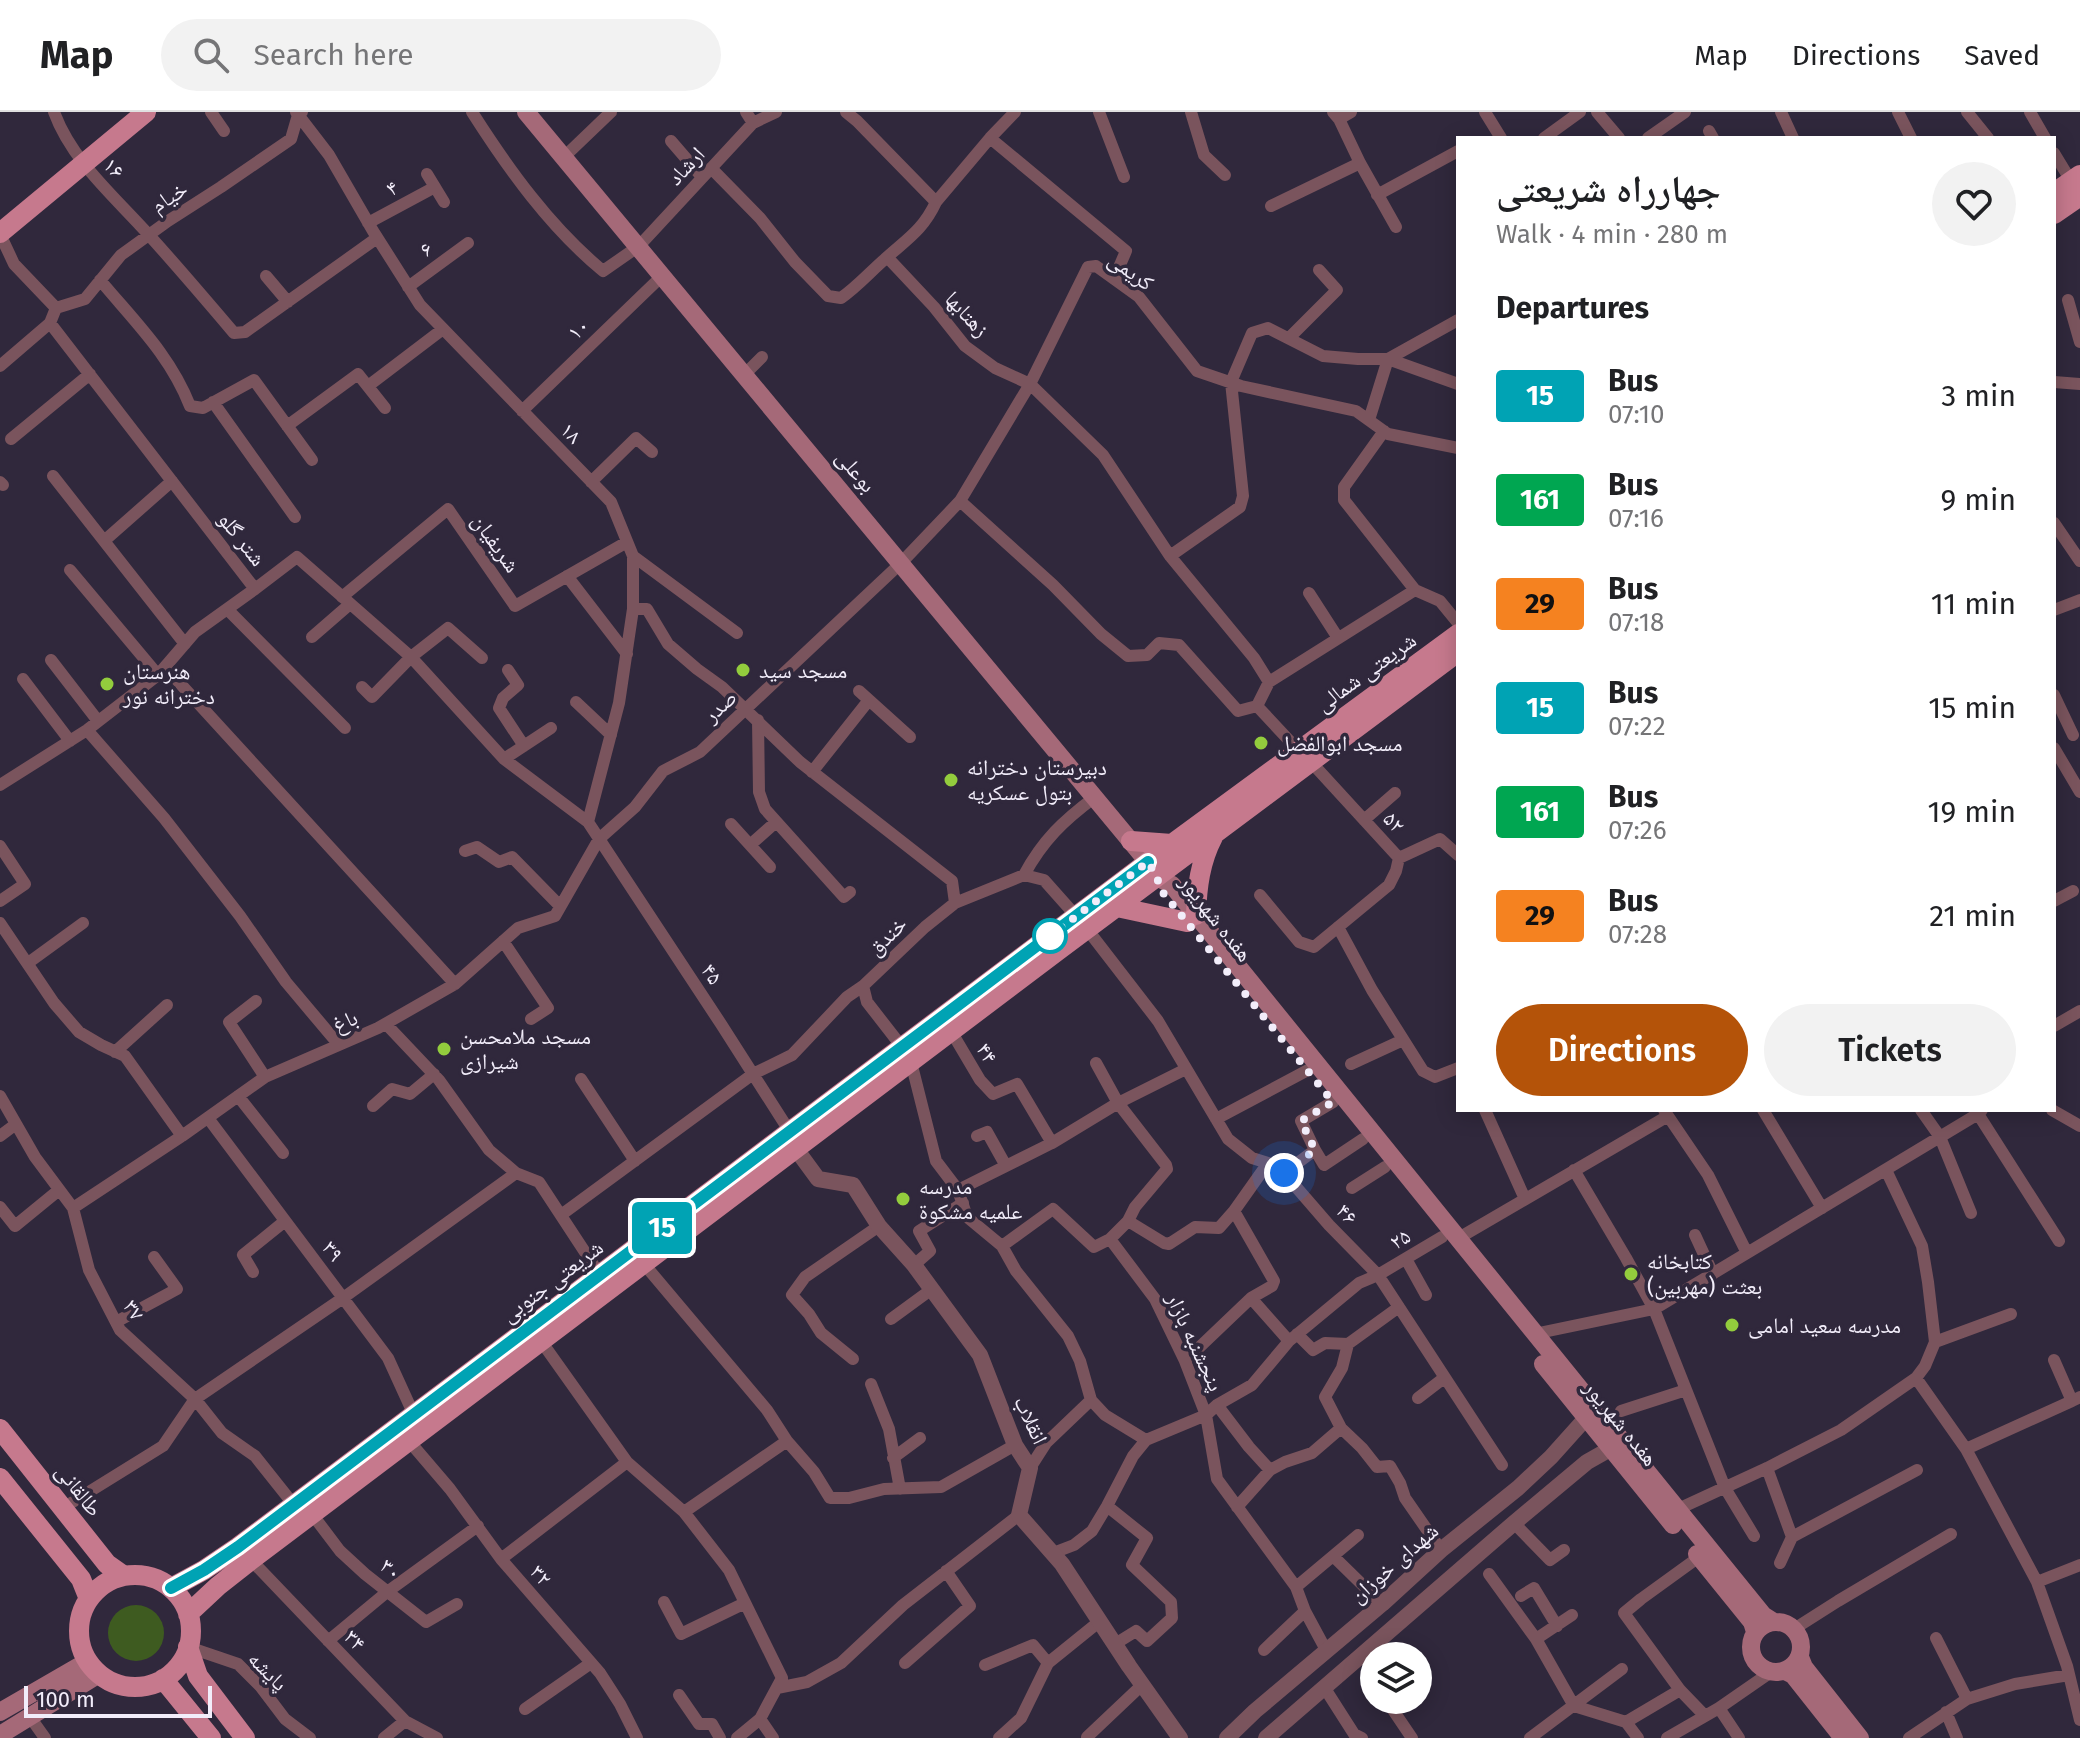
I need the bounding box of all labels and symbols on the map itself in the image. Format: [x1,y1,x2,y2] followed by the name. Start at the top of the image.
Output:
[662,141,710,191] street label: ارشاد
[97,152,131,185] street label: ۱۶
[381,174,403,202] street label: ۴
[146,175,193,220] street label: خیام
[414,235,438,263] street label: ۶
[1103,245,1159,297] street label: کریمی
[939,285,995,343] street label: زهتابها
[562,312,594,346] street label: ۱۰
[554,416,588,450] street label: ۱۸
[830,444,882,498] street label: بوعلی
[212,506,272,572] street label: شتر گلو
[466,508,526,578] street label: شریفیان
[1310,626,1422,718] street label: شریعتی شمالی
[759,657,847,684] place label: مسجد سید
[122,658,215,710] place label: هنرستان دخترانه نور
[734,661,752,679] marker: مسجد سید
[98,675,116,693] marker: هنرستان دخترانه نور
[697,684,742,729] street label: صدر
[1277,730,1403,757] place label: مسجد ابوالفضل
[1252,734,1270,752] marker: مسجد ابوالفضل
[967,754,1107,806] place label: دبیرستان دخترانه بتول عسکریه
[942,771,960,789] marker: دبیرستان دخترانه بتول عسکریه
[1377,806,1411,838] street label: ۵۲
[1173,868,1258,967] street label: هفده شهریور
[861,911,913,961] street label: خندق
[1033,919,1067,953] unlabelled marker
[695,958,729,990] street label: ۴۵
[328,1004,362,1038] street label: باغ
[460,1023,591,1075] place label: مسجد ملامحسن شیرازی
[970,1038,1004,1069] street label: ۴۴
[435,1040,453,1058] marker: مسجد ملامحسن شیرازی
[1264,1153,1304,1193] your location
[919,1173,1022,1225] place label: مدرسه علمیه مشکوة
[894,1190,912,1208] marker: مدرسه علمیه مشکوة
[1330,1198,1364,1230] street label: ۴۶
[626,1202,698,1254] line badge: 15
[1385,1222,1415,1256] street label: ۲۵
[496,1234,608,1328] street label: شریعتی جنوبی
[316,1235,350,1267] street label: ۳۹
[1647,1248,1762,1300] place label: کتابخانه بعثت (مهربین)
[1622,1265,1640,1283] marker: کتابخانه بعثت (مهربین)
[1160,1288,1230,1396] street label: پنجشنبه بازار
[117,1294,151,1326] street label: ۳۷
[1748,1312,1901,1339] place label: مدرسه سعید امامی
[1723,1316,1741,1334] marker: مدرسه سعید امامی
[1577,1374,1664,1472] street label: هفده شهریور
[1008,1392,1054,1448] street label: انقلاب
[50,1458,108,1522] street label: طالقانی
[1344,1517,1444,1609] street label: شهدای خوزان
[375,1552,407,1586] street label: ۳۰
[524,1559,558,1591] street label: ۳۲
[338,1624,372,1657] street label: ۳۴
[242,1645,294,1697] street label: پایشه
[24,1682,212,1718] scale bar

